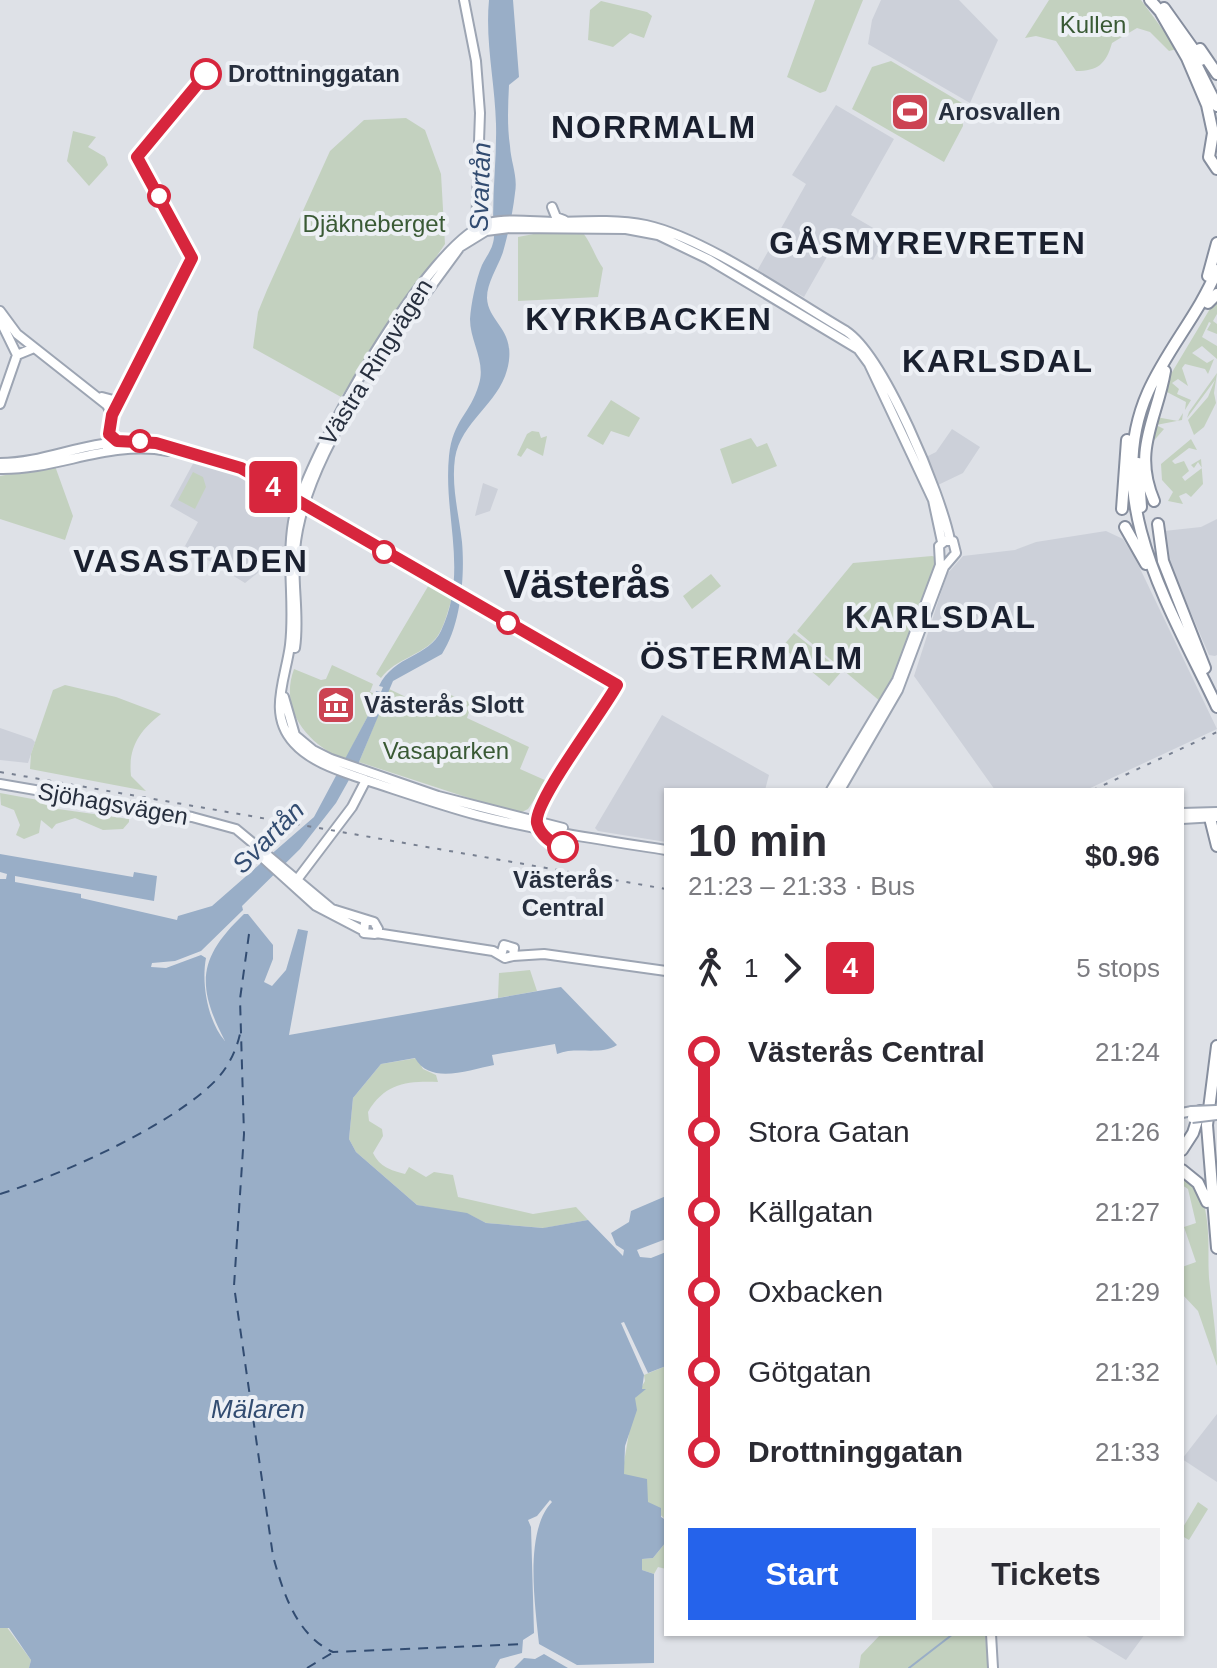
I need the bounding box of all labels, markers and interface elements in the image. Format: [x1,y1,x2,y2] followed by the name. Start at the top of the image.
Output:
[1060,11,1126,38] park label: Kullen
[191,59,221,89] marker: Drottninggatan
[228,60,400,87] place label: Drottninggatan
[889,91,931,133] sports icon: Arosvallen
[938,98,1061,125] place label: Arosvallen
[551,109,757,145] district label: NORRMALM
[463,142,497,232] water label: Svartån
[148,185,170,207] unlabelled marker
[303,210,446,237] park label: Djäkneberget
[769,225,1087,261] district label: GÅSMYREVRETEN
[314,274,438,450] street label: Västra Ringvägen
[525,301,773,337] district label: KYRKBACKEN
[902,343,1094,379] district label: KARLSDAL
[129,430,151,452] unlabelled marker
[247,461,299,513] line badge: 4
[265,471,281,502] text: 4
[373,541,395,563] unlabelled marker
[73,543,309,579] district label: VASASTADEN
[504,562,670,606] district label: Västerås
[845,599,1037,635] district label: KARLSDAL
[497,612,519,634] unlabelled marker
[640,640,864,676] district label: ÖSTERMALM
[315,684,357,726] museum icon: Västerås Slott
[364,691,524,718] place label: Västerås Slott
[383,737,509,764] park label: Vasaparken
[36,777,190,830] street label: Sjöhagsvägen
[226,795,310,879] water label: Svartån
[688,816,827,865] text: 10 min
[548,832,578,862] marker: Västerås Central
[1085,839,1160,872] text: $0.96
[513,866,613,921] place label: Västerås Central
[688,871,915,901] text: 21:23 – 21:33 · Bus
[688,946,732,990] icon: walk
[770,946,814,990] icon: forward
[842,952,858,983] text: 4
[744,953,758,983] text: 1
[1076,953,1160,983] text: 5 stops
[748,1035,985,1068] text: Västerås Central
[1095,1037,1160,1067] text: 21:24
[748,1115,910,1148] text: Stora Gatan
[1095,1117,1160,1147] text: 21:26
[748,1195,873,1228] text: Källgatan
[1095,1197,1160,1227] text: 21:27
[748,1275,883,1308] text: Oxbacken
[1095,1277,1160,1307] text: 21:29
[748,1355,871,1388] text: Götgatan
[1095,1357,1160,1387] text: 21:32
[211,1394,305,1424] water label: Mälaren
[748,1435,963,1468] text: Drottninggatan
[1095,1437,1160,1467] text: 21:33
[688,1528,916,1620] button: Start
[932,1528,1160,1620] button: Tickets

